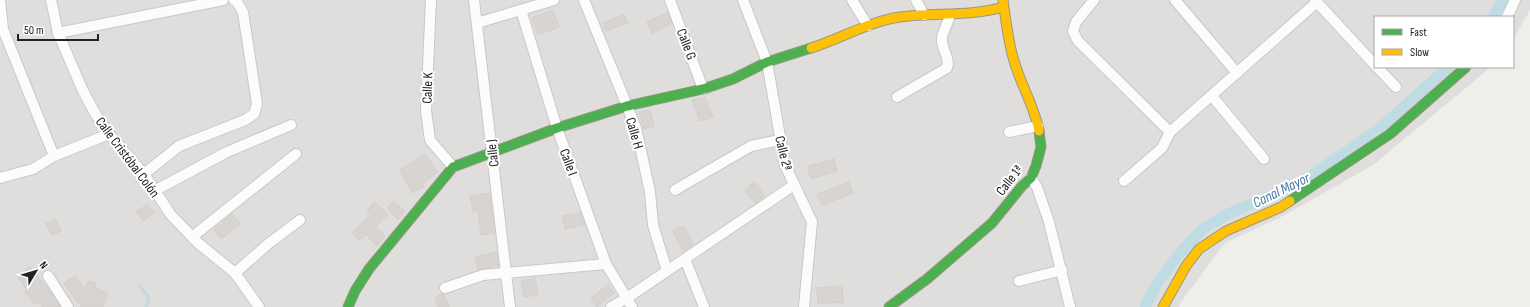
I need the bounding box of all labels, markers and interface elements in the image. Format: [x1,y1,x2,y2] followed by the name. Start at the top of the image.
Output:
[18,16,98,42] scale bar
[1374,16,1514,68] legend
[24,23,44,38] text: 50 m
[1410,25,1427,40] text: Fast
[673,26,700,62] street label: Calle G
[1410,45,1429,60] text: Slow
[418,71,437,104] street label: Calle K
[92,114,163,201] street label: Calle Cristóbal Colón
[622,115,647,151] street label: Calle H
[771,134,796,172] street label: Calle 2ª
[482,138,503,168] street label: Calle J
[556,146,581,178] street label: Calle I
[992,162,1027,199] street label: Calle 1ª
[1250,168,1314,212] water label: Canal Mayor
[16,251,56,291] north arrow
[37,259,50,272] text: N

